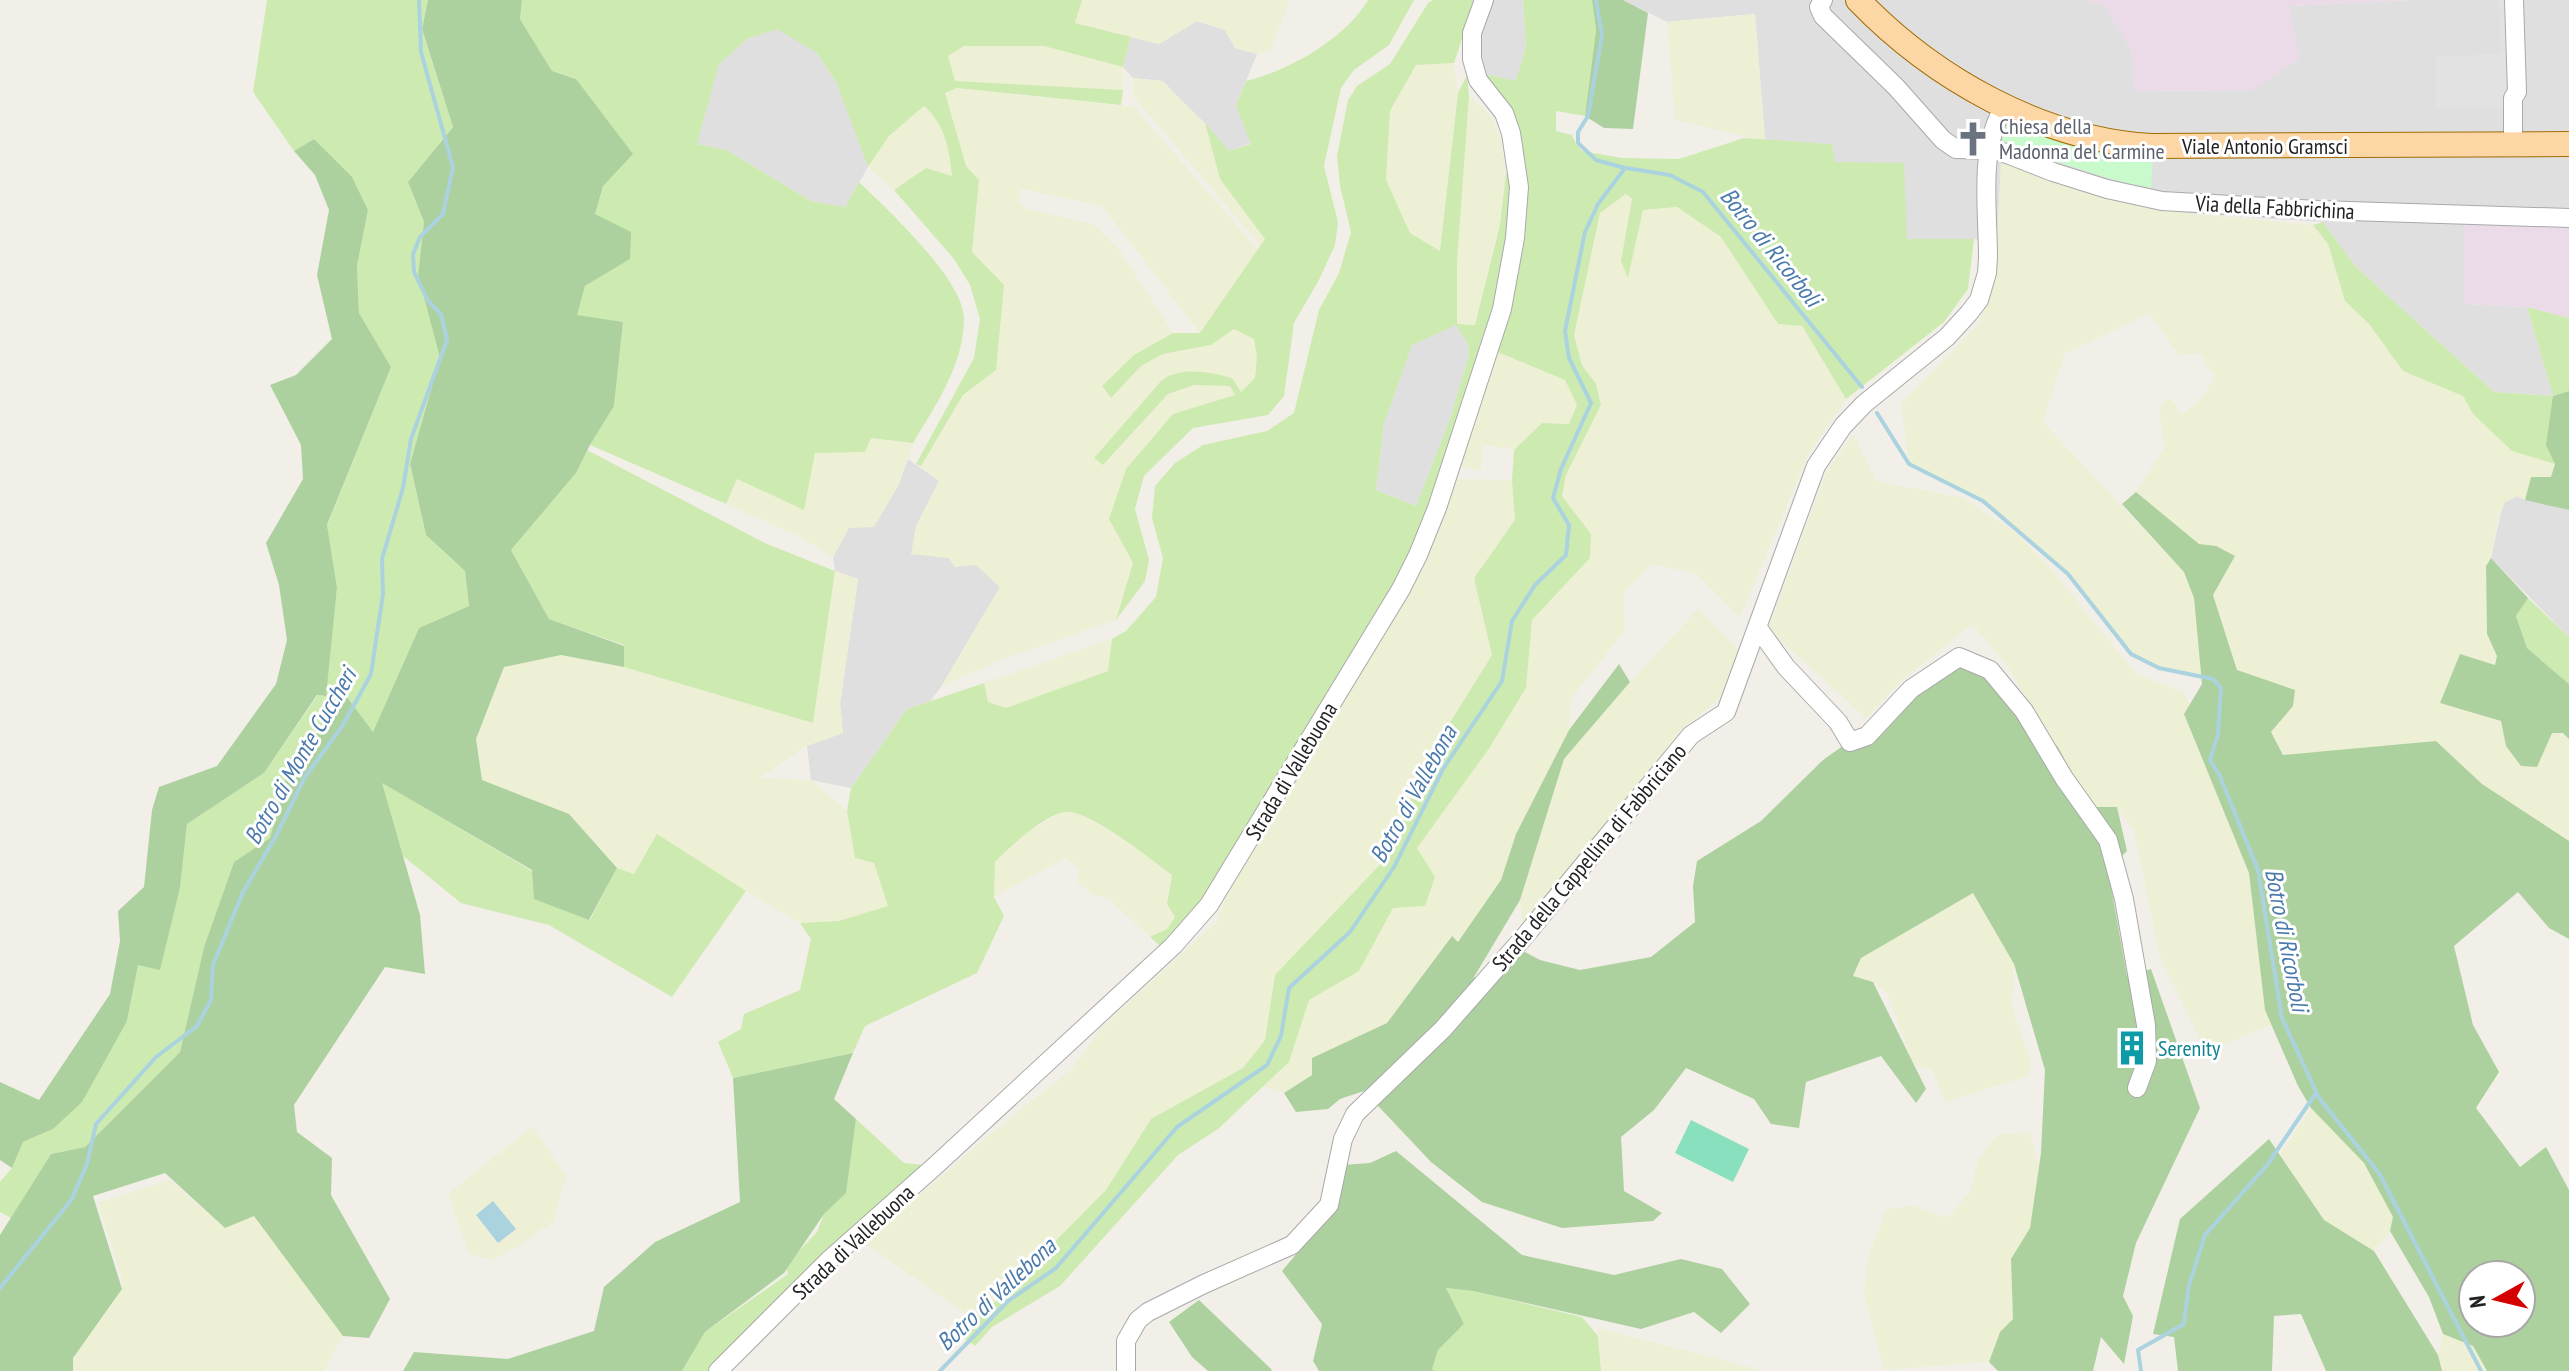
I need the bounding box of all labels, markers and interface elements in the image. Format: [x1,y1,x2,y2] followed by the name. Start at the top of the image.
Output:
[1999,112,2165,165] place label: Chiesa della Madonna del Carmine
[1954,120,1992,158] church icon: Chiesa della Madonna del Carmine
[2181,132,2348,160] street label: Viale Antonio Gramsci
[1714,181,1830,315] water label: Botro di Ricorboli
[2194,189,2355,225] street label: Via della Fabbrichina
[237,660,364,850] water label: Botro di Monte Cuccheri
[1239,697,1343,845] street label: Strada di Vallebuona
[1363,719,1464,868] water label: Botro di Vallebona
[1486,738,1692,976] street label: Strada della Cappellina di Fabbriciano
[2258,866,2317,1017] water label: Botro di Ricorboli
[2113,1029,2151,1067] building icon: Serenity
[2158,1034,2221,1062] place label: Serenity
[786,1178,920,1306] street label: Strada di Vallebuona
[930,1230,1063,1357] water label: Botro di Vallebona
[2457,1259,2537,1339] north arrow
[2463,1294,2492,1310] text: N

